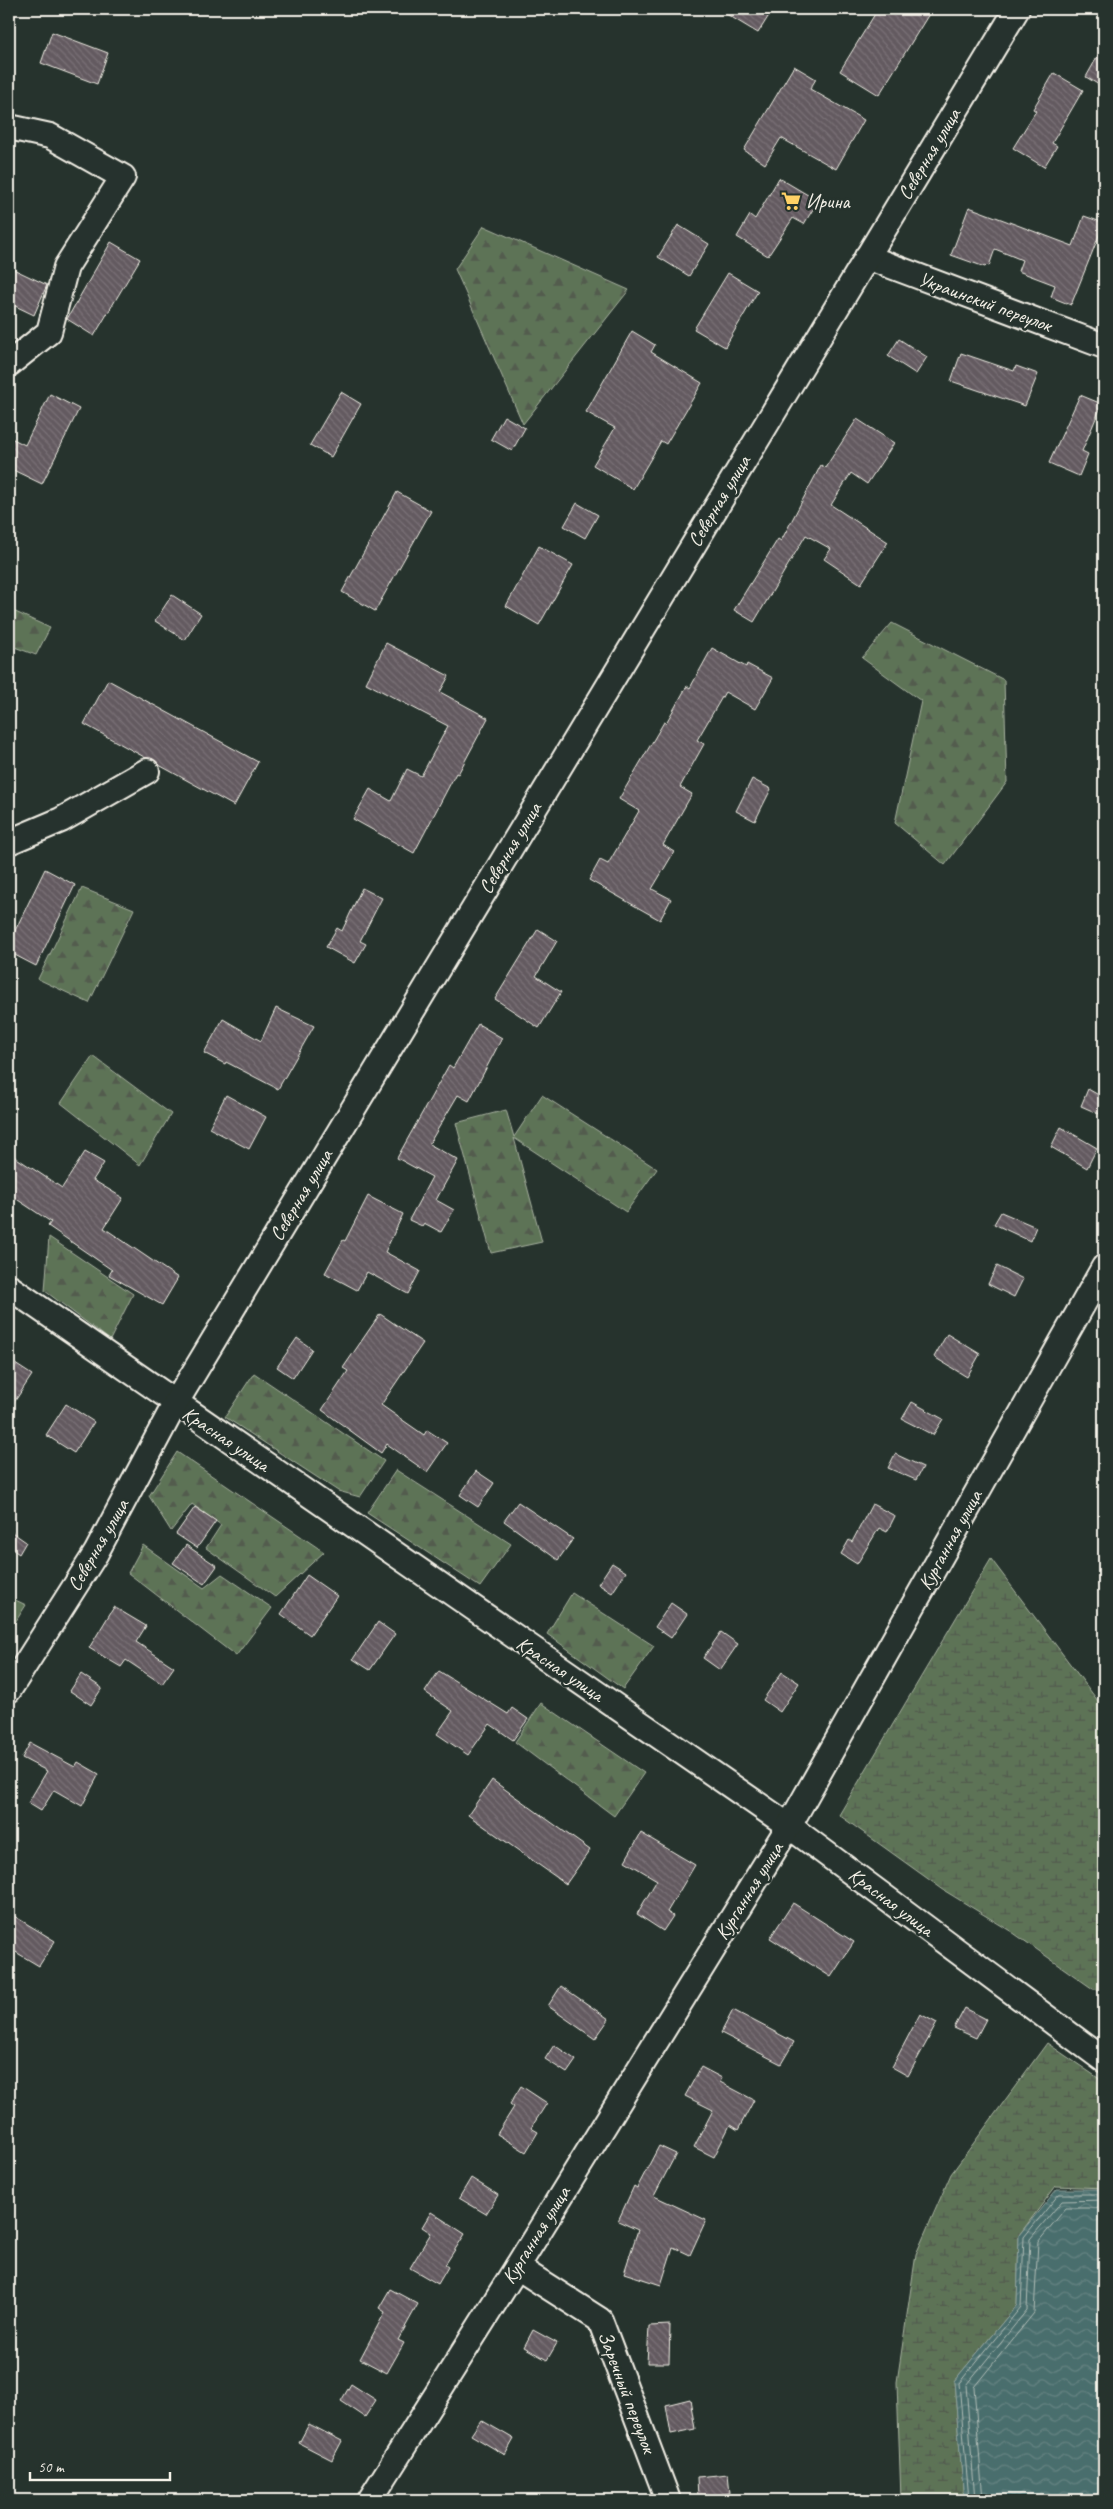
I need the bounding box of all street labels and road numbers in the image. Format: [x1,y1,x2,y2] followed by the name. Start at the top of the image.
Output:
[892,103,967,204] street label: Северная улица
[915,266,1056,338] street label: Украинский переулок
[682,450,757,551] street label: Северная улица
[473,797,548,898] street label: Северная улица
[264,1144,339,1245] street label: Северная улица
[178,1401,276,1478] street label: Красная улица
[912,1485,988,1594] street label: Курганная улица
[62,1493,135,1596] street label: Северная улица
[512,1631,610,1708] street label: Красная улица
[709,1837,789,1944] street label: Курганная улица
[844,1862,940,1943] street label: Красная улица
[496,2181,576,2288] street label: Курганная улица
[592,2328,662,2458] street label: Заречный переулок

